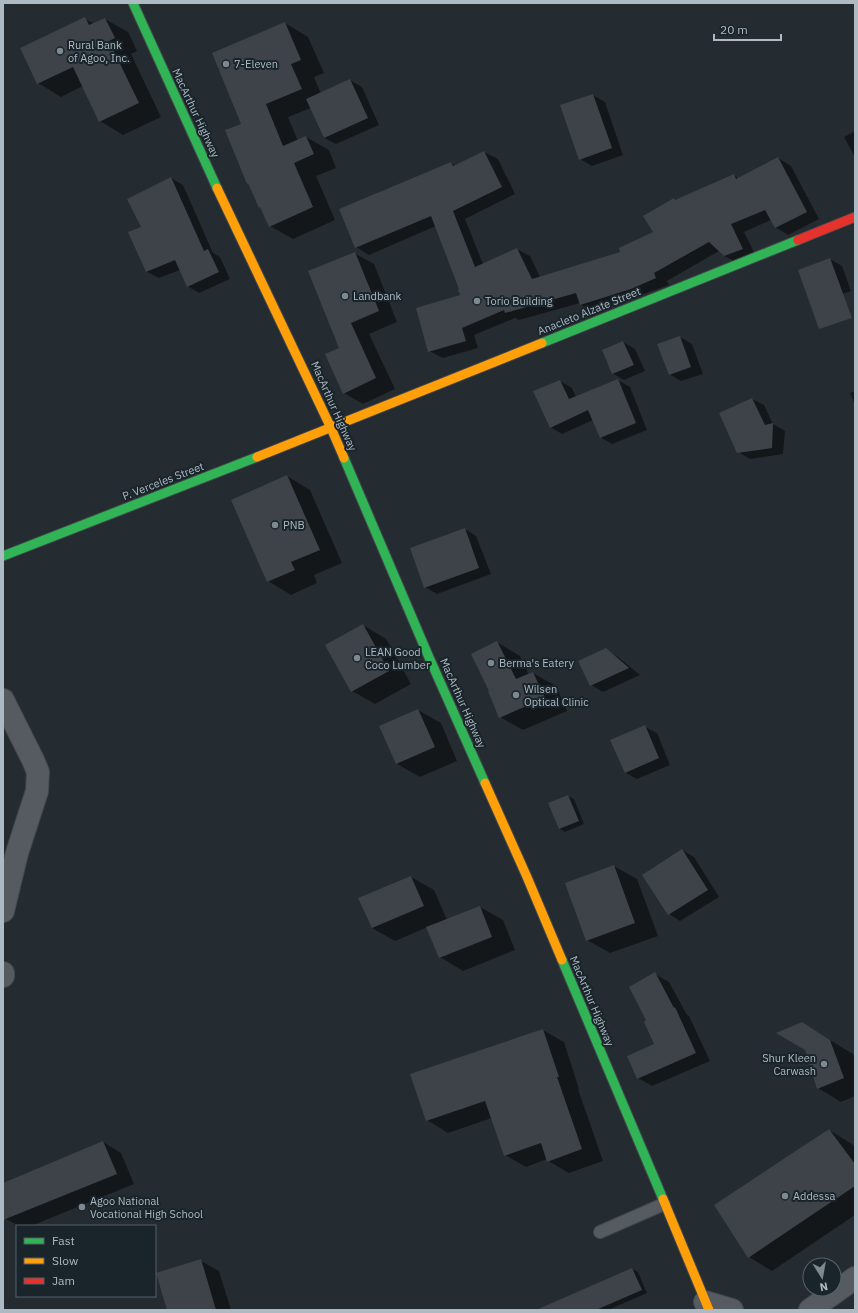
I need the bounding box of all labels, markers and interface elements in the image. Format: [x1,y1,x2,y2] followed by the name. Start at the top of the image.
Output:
[714,16,781,42] scale bar
[720,22,748,37] text: 20 m
[68,38,130,65] place label: Rural Bank of Agoo, Inc.
[55,46,65,56] marker: Rural Bank of Agoo, Inc.
[234,57,278,71] place label: 7-Eleven
[221,59,231,69] marker: 7-Eleven
[169,66,223,160] street label: MacArthur Highway
[535,284,643,338] street label: Anacleto Alzate Street
[353,289,402,303] place label: Landbank
[340,291,350,301] marker: Landbank
[485,294,553,308] place label: Torio Building
[472,296,482,306] marker: Torio Building
[308,359,360,453] street label: MacArthur Highway
[120,459,206,503] street label: P. Verceles Street
[283,518,305,532] place label: PNB
[270,520,280,530] marker: PNB
[365,645,430,672] place label: LEAN Good Coco Lumber
[352,653,362,663] marker: LEAN Good Coco Lumber
[437,656,489,750] street label: MacArthur Highway
[499,656,574,670] place label: Berma's Eatery
[486,658,496,668] marker: Berma's Eatery
[524,682,589,709] place label: Wilsen Optical Clinic
[511,690,521,700] marker: Wilsen Optical Clinic
[567,954,618,1049] street label: MacArthur Highway
[762,1051,816,1078] place label: Shur Kleen Carwash
[819,1059,829,1069] marker: Shur Kleen Carwash
[793,1189,835,1203] place label: Addessa
[780,1191,790,1201] marker: Addessa
[90,1194,203,1221] place label: Agoo National Vocational High School
[77,1202,87,1212] marker: Agoo National Vocational High School
[16,1225,156,1297] legend
[52,1233,75,1248] text: Fast
[52,1253,78,1268] text: Slow
[802,1257,842,1297] north arrow
[52,1273,75,1288] text: Jam
[819,1279,829,1294] text: N

